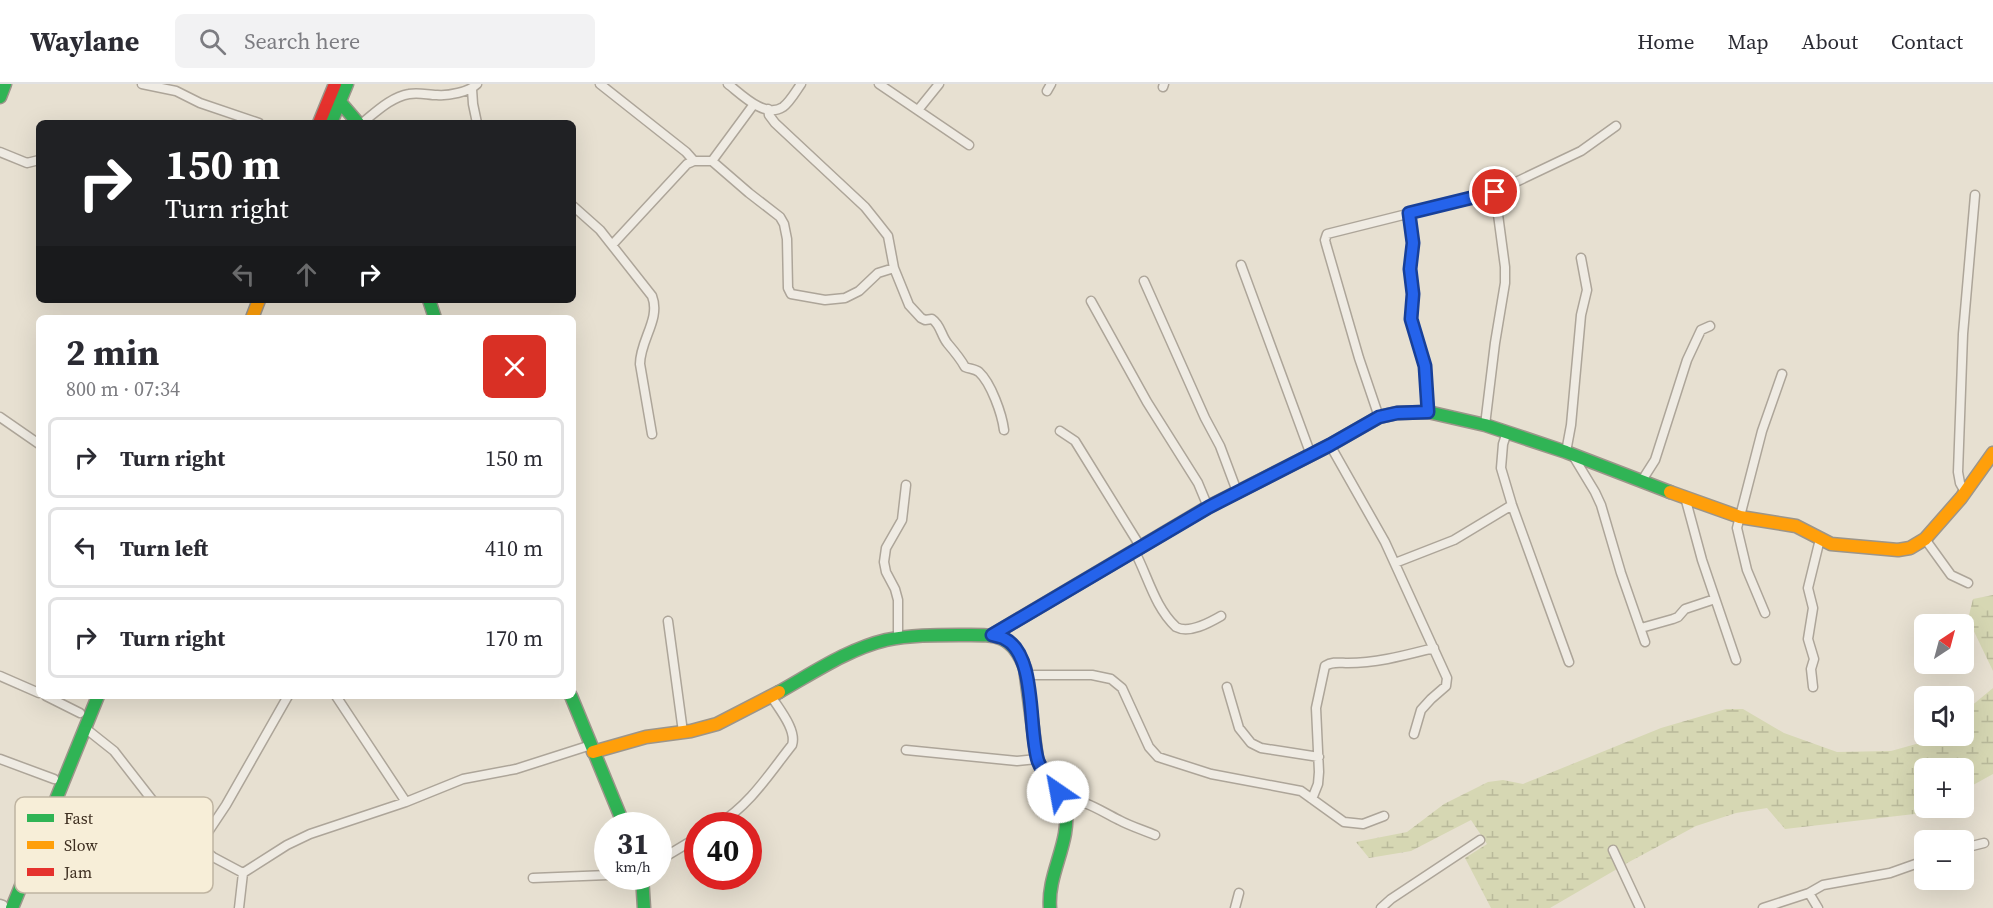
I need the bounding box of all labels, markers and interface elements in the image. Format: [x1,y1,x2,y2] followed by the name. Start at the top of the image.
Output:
[175,14,595,68] search box
[30,22,139,60] text: Waylane
[196,25,229,58] icon: search
[244,26,360,56] text: Search here
[1637,27,1695,56] text: Home
[1728,27,1769,56] text: Map
[1802,27,1858,56] text: About
[1891,27,1963,56] text: Contact
[165,135,280,193] text: 150 m
[66,144,144,222] icon: right
[1469,166,1520,217] pin
[1478,175,1511,208] icon: arrive
[165,190,289,227] text: Turn right
[227,258,260,291] icon: left
[290,258,323,291] icon: ahead
[353,258,386,291] icon: right
[66,328,159,377] text: 2 min
[483,335,546,398] button: close
[66,375,180,403] text: 800 m · 07:34
[69,441,102,474] icon: right
[120,443,225,473] text: Turn right
[485,443,543,473] text: 150 m
[69,531,102,564] icon: left
[120,533,208,563] text: Turn left
[485,533,543,563] text: 410 m
[1914,614,1974,674] north arrow
[1914,614,1974,890] map controls
[69,621,102,654] icon: right
[120,623,225,653] text: Turn right
[485,623,543,653] text: 170 m
[1914,686,1974,746] button: sound
[1914,758,1974,818] button: +
[1026,760,1090,824] position arrow
[15,797,213,893] legend
[64,807,94,829] text: Fast
[684,812,762,890] speed limit sign: 40
[617,823,649,864] text: 31
[1914,830,1974,890] button: −
[64,834,99,856] text: Slow
[615,856,651,877] text: km/h
[63,861,92,883] text: Jam

